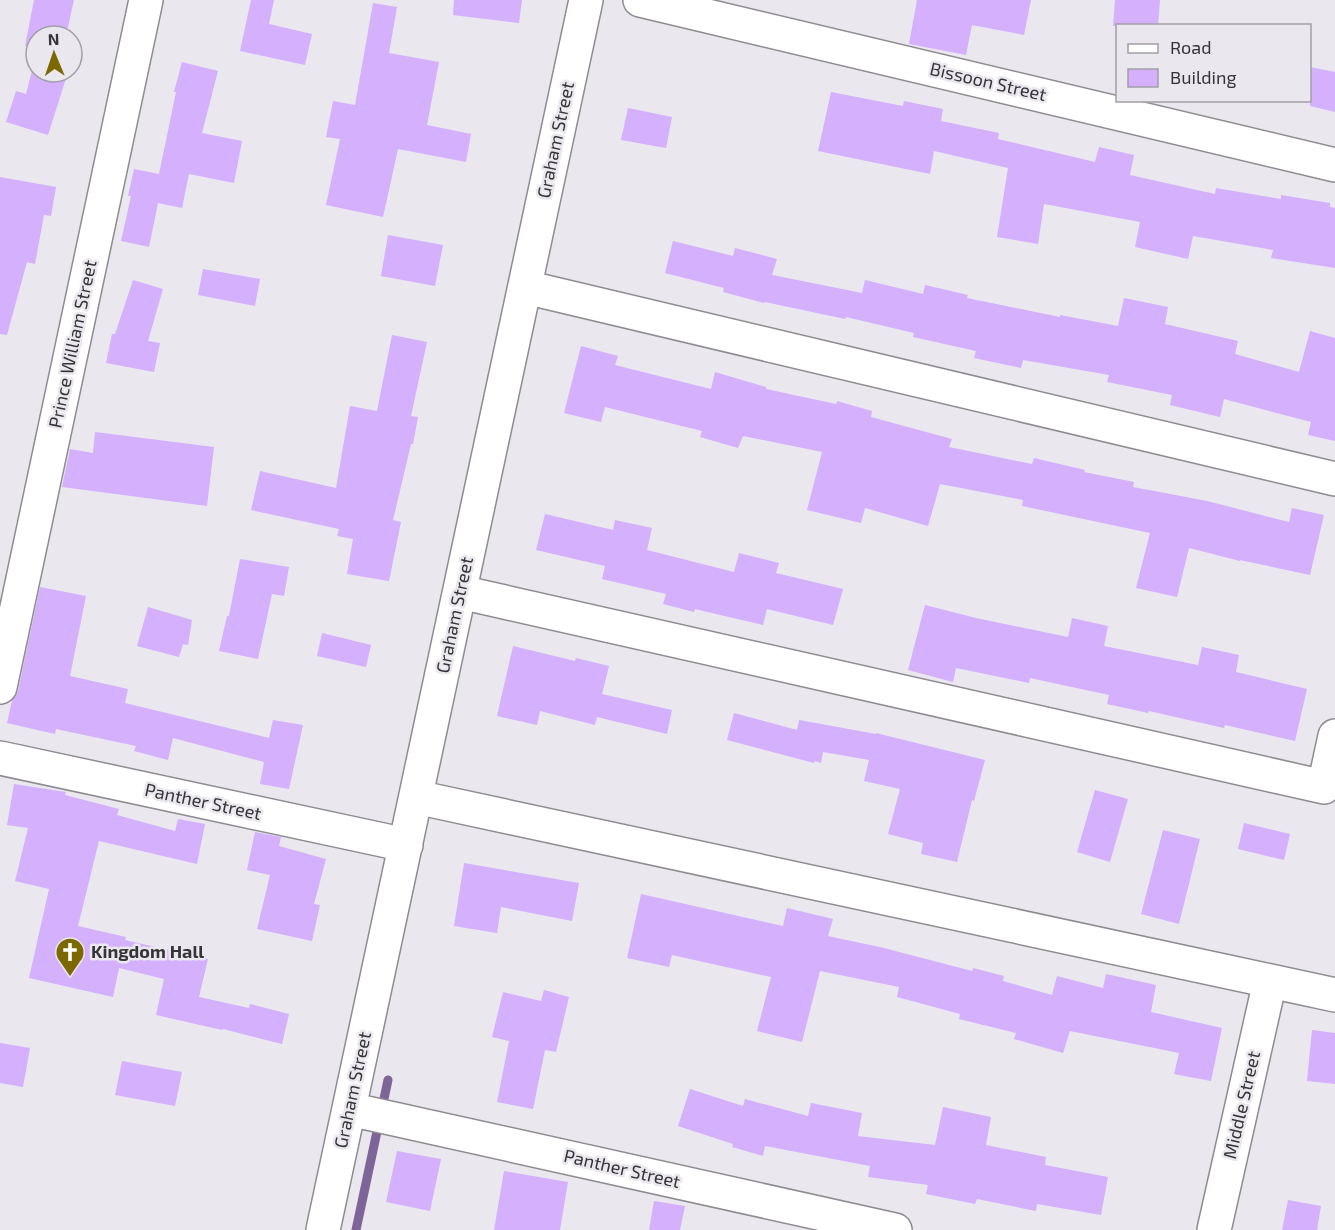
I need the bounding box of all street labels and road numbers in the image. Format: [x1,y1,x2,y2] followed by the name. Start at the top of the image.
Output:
[928,57,1049,105] street label: Bissoon Street
[532,79,578,200] street label: Graham Street
[43,258,101,430] street label: Prince William Street
[431,554,477,675] street label: Graham Street
[143,778,264,824] street label: Panther Street
[329,1029,375,1150] street label: Graham Street
[1218,1049,1264,1161] street label: Middle Street
[562,1144,683,1192] street label: Panther Street

